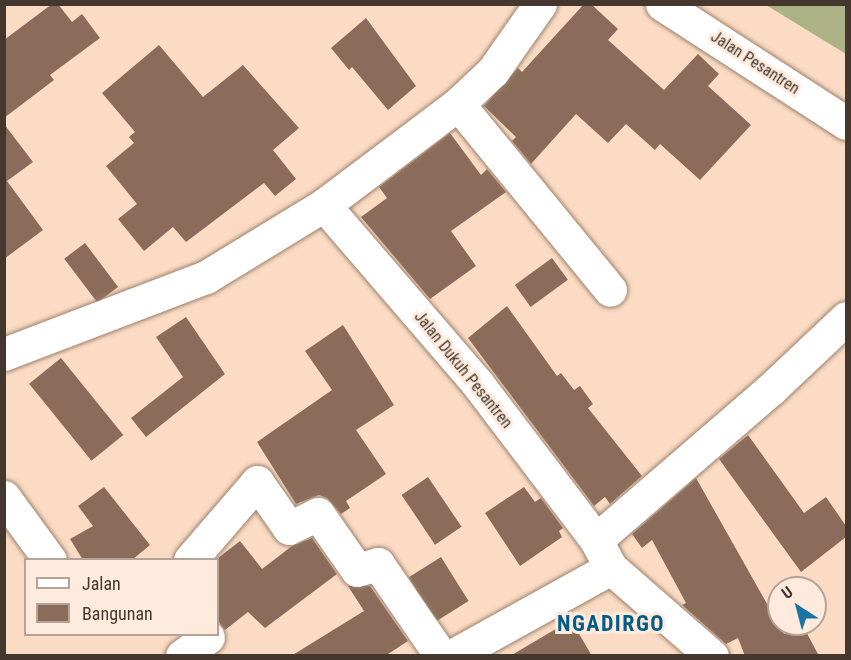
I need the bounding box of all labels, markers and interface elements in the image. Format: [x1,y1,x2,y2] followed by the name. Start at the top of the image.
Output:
[707,27,803,99] street label: Jalan Pesantren
[410,308,516,432] street label: Jalan Dukuh Pesantren
[24,558,219,636] legend
[82,573,121,594] text: Jalan
[767,576,827,636] north arrow
[778,582,797,603] text: U
[82,603,153,624] text: Bangunan
[557,611,665,637] district label: NGADIRGO

